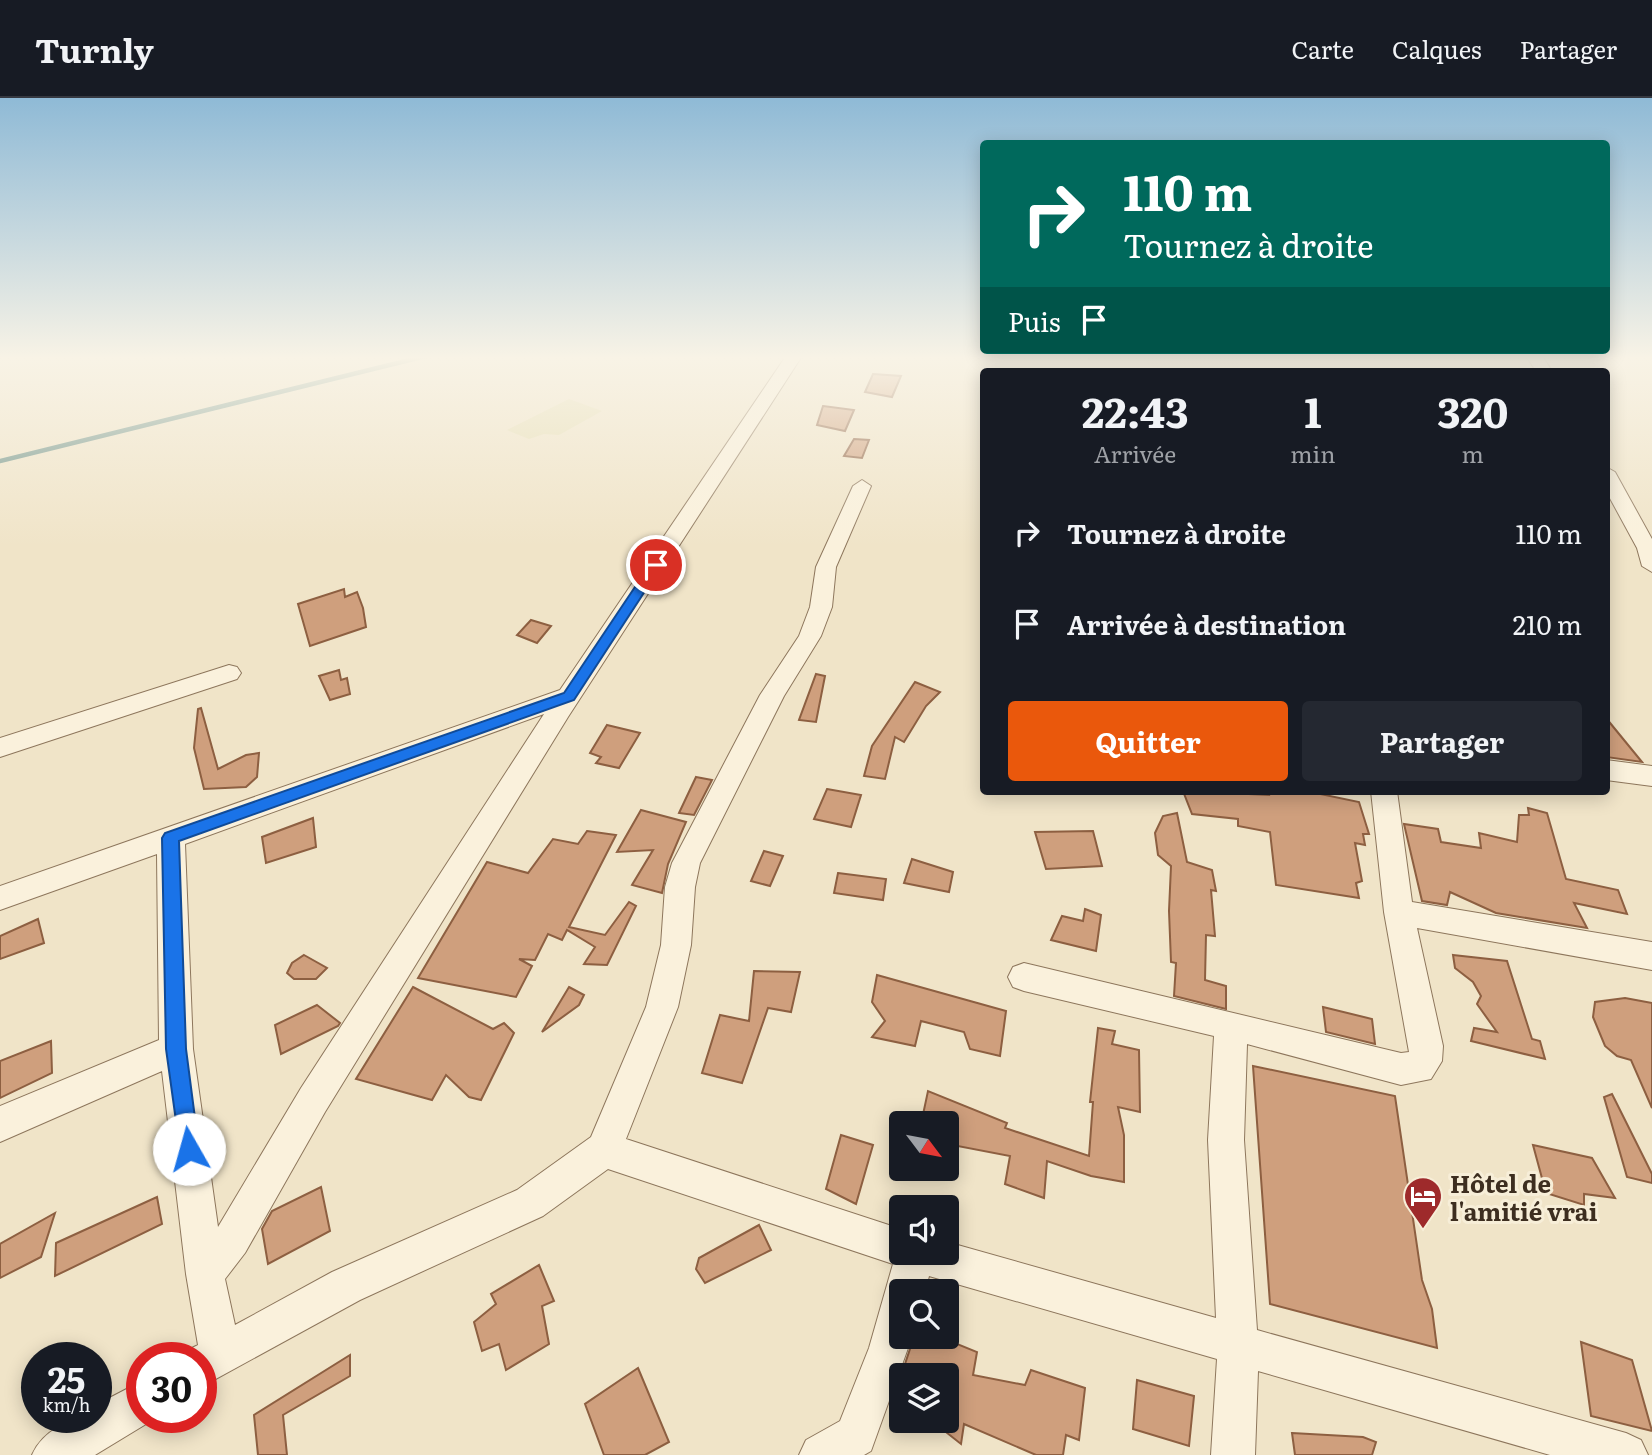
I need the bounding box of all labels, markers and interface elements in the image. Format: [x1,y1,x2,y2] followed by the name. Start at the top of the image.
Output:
[35,24,154,73] text: Turnly
[1291,31,1354,66] text: Carte
[1392,31,1482,66] text: Calques
[1520,31,1617,66] text: Partager
[1123,153,1252,226] text: 110 m
[1008,168,1099,259] icon: right
[1123,220,1374,268] text: Tournez à droite
[1008,301,1061,340] text: Puis
[1075,301,1113,339] icon: arrive
[1082,379,1189,441] text: 22:43
[1304,379,1322,441] text: 1
[1437,379,1508,441] text: 320
[1094,436,1176,470] text: Arrivée
[1290,436,1336,470] text: min
[1462,436,1484,470] text: m
[1067,513,1286,552] text: Tournez à droite
[1515,513,1582,552] text: 110 m
[1008,514,1046,552] icon: right
[626,535,686,595] pin
[637,546,675,584] icon: arrive
[1067,604,1346,643] text: Arrivée à destination
[1513,604,1582,643] text: 210 m
[1008,605,1046,643] icon: arrive
[1008,701,1288,781] button: Quitter
[1302,701,1582,781] button: Partager
[889,1111,959,1181] north arrow
[889,1111,959,1433] map controls
[152,1112,226,1186] position arrow
[1450,1165,1598,1228] place label: Hôtel de l'amitié vrai
[1402,1175,1444,1230] hotel icon: Hôtel de l'amitié vrai
[889,1195,959,1265] button: sound
[889,1279,959,1349] button: search
[126,1342,217,1433] speed limit sign: 30
[48,1352,85,1404] text: 25
[889,1363,959,1433] button: layers
[43,1391,90,1418] text: km/h

